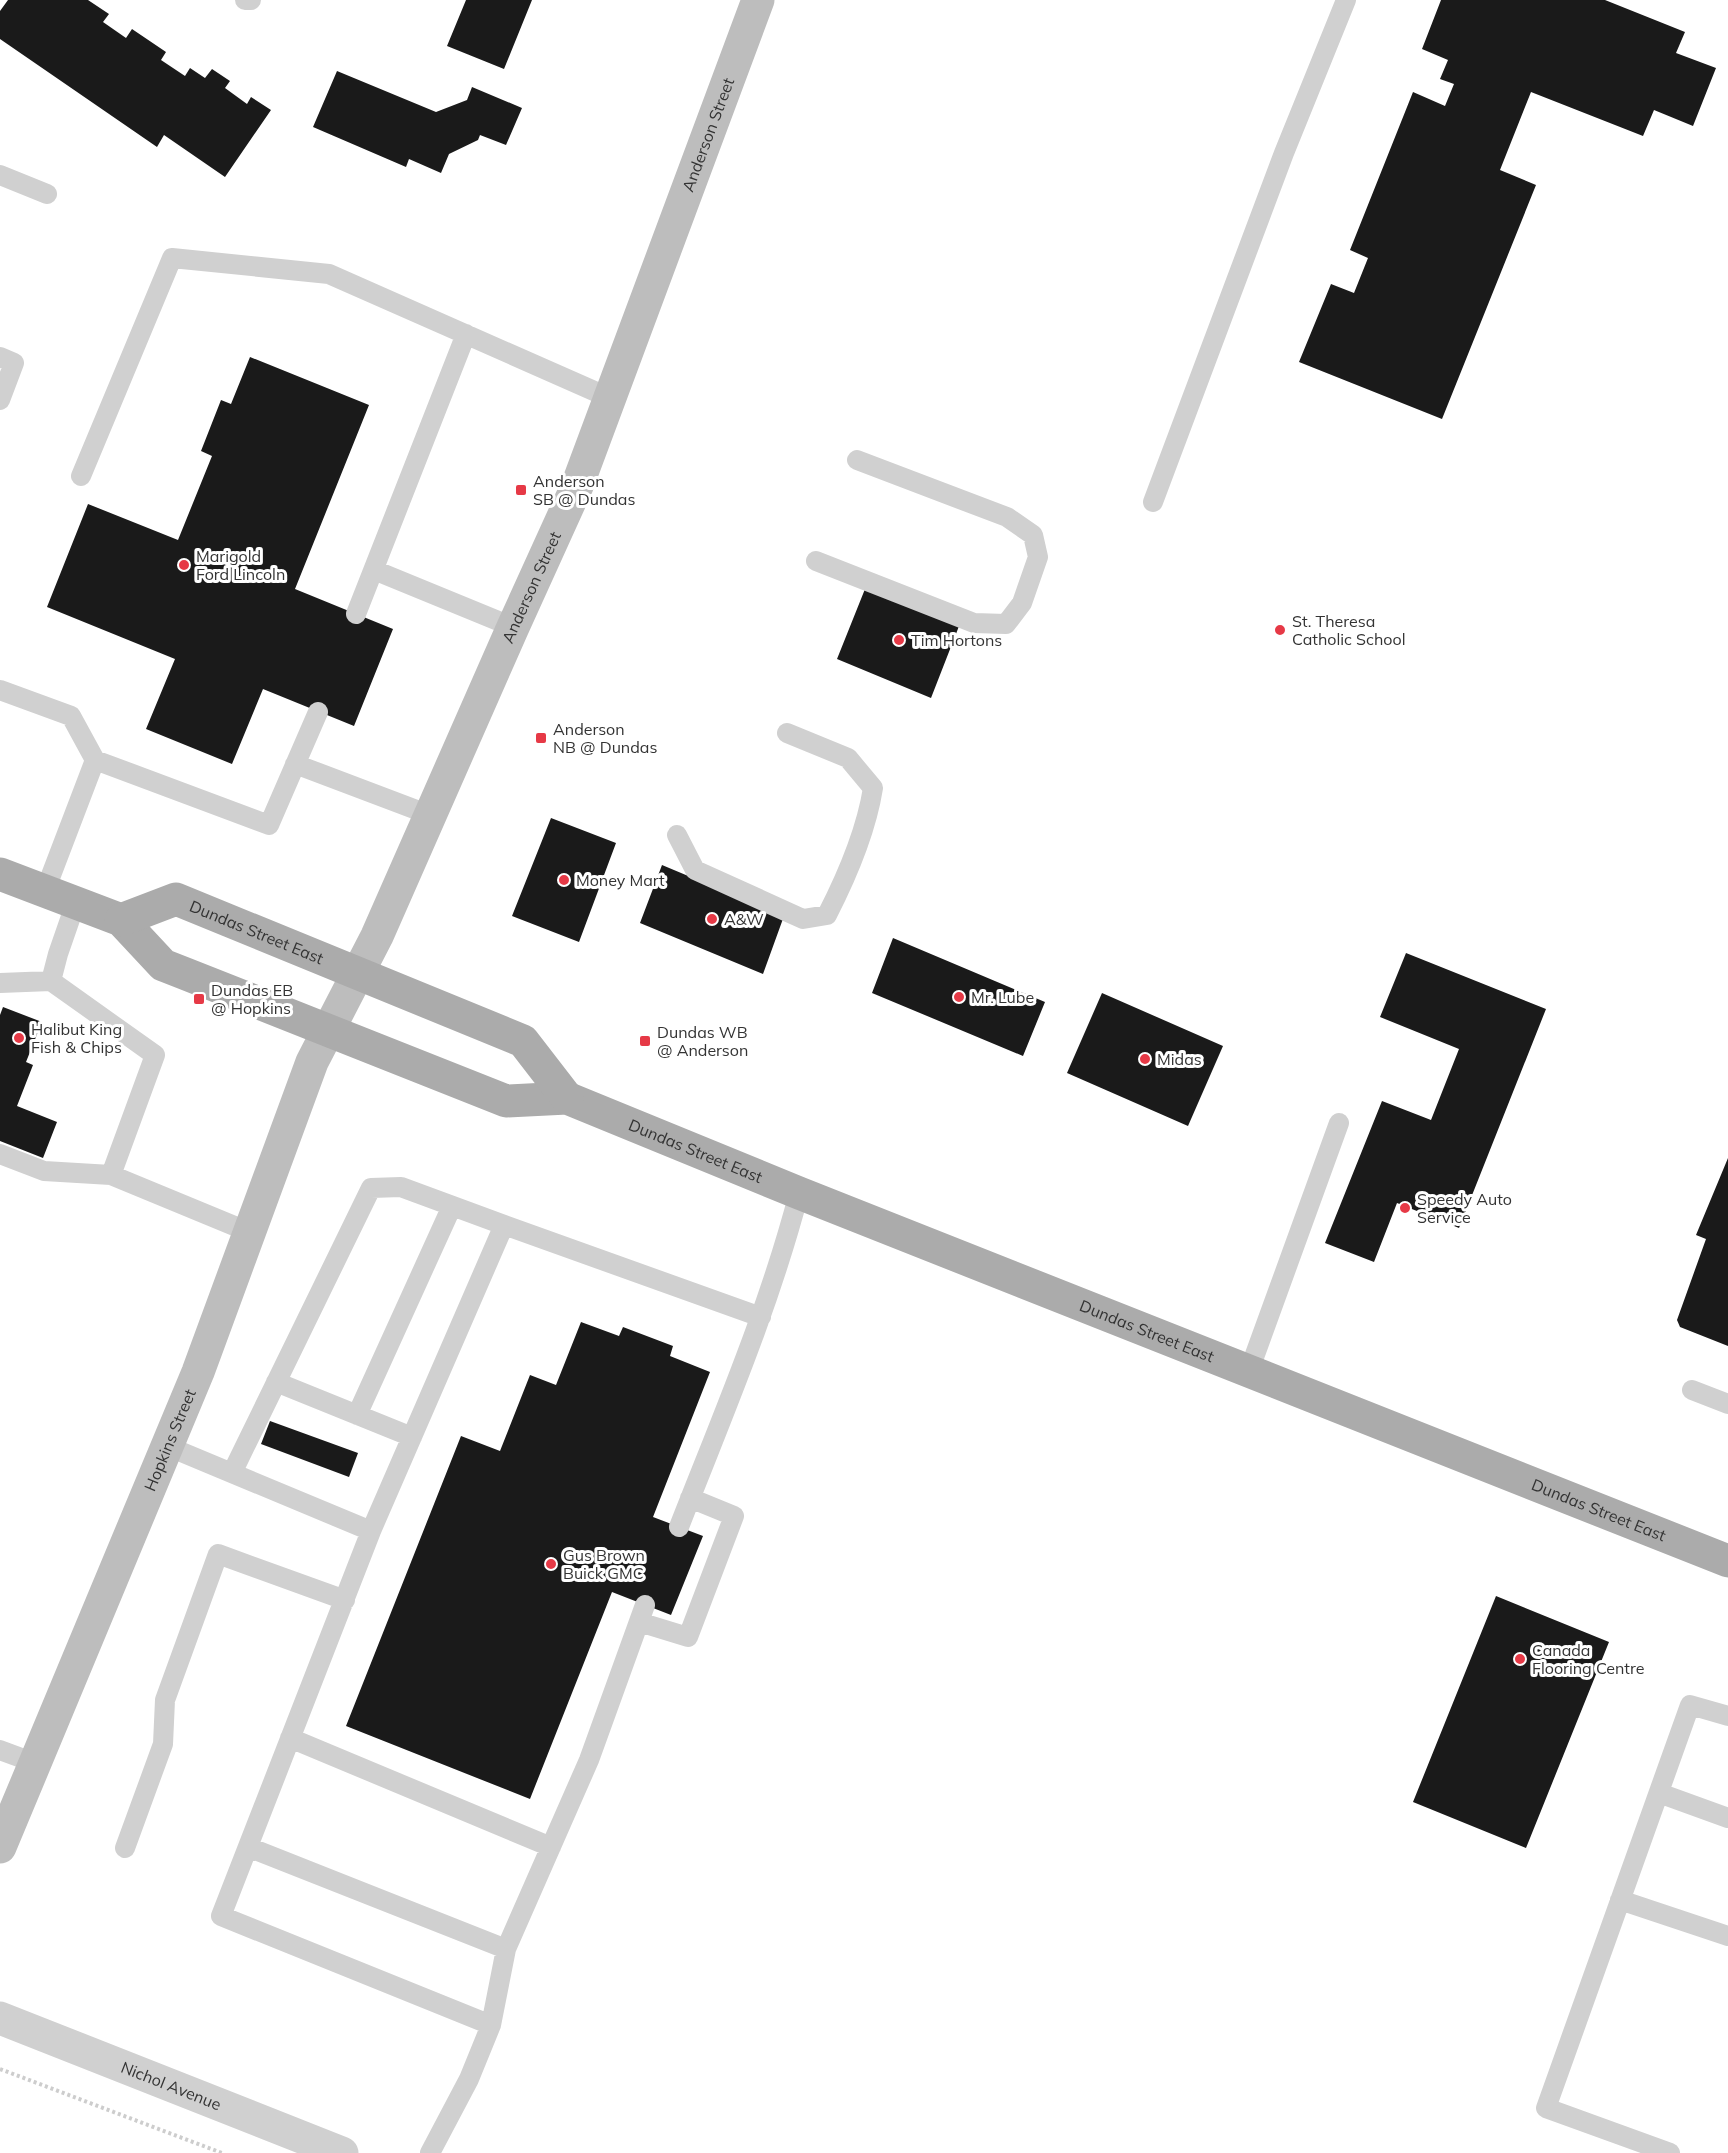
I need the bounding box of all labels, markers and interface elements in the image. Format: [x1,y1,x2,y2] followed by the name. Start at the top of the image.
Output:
[677,75,738,195] street label: Anderson Street
[533,471,635,509] place label: Anderson SB @ Dundas
[514,483,528,497] marker: Anderson SB @ Dundas
[497,528,565,646] street label: Anderson Street
[196,546,285,584] place label: Marigold Ford Lincoln
[177,558,191,572] marker: Marigold Ford Lincoln
[1292,611,1405,649] place label: St. Theresa Catholic School
[1273,623,1287,637] marker: St. Theresa Catholic School
[911,630,1002,650] place label: Tim Hortons
[892,633,906,647] marker: Tim Hortons
[553,719,657,757] place label: Anderson NB @ Dundas
[534,731,548,745] marker: Anderson NB @ Dundas
[576,870,665,890] place label: Money Mart
[557,873,571,887] marker: Money Mart
[187,896,327,968] street label: Dundas Street East
[724,909,764,929] place label: A&W
[705,912,719,926] marker: A&W
[211,980,293,1018] place label: Dundas EB @ Hopkins
[971,987,1034,1007] place label: Mr. Lube
[952,990,966,1004] marker: Mr. Lube
[192,992,206,1006] marker: Dundas EB @ Hopkins
[31,1019,122,1057] place label: Halibut King Fish & Chips
[657,1022,748,1060] place label: Dundas WB @ Anderson
[12,1031,26,1045] marker: Halibut King Fish & Chips
[638,1034,652,1048] marker: Dundas WB @ Anderson
[1157,1049,1202,1069] place label: Midas
[1138,1052,1152,1066] marker: Midas
[626,1114,766,1187] street label: Dundas Street East
[1417,1189,1512,1227] place label: Speedy Auto Service
[1398,1201,1412,1215] marker: Speedy Auto Service
[1077,1295,1217,1367] street label: Dundas Street East
[139,1385,200,1494] street label: Hopkins Street
[1529,1474,1669,1546] street label: Dundas Street East
[563,1545,645,1583] place label: Gus Brown Buick GMC
[544,1557,558,1571] marker: Gus Brown Buick GMC
[1532,1640,1644,1678] place label: Canada Flooring Centre
[1513,1652,1527,1666] marker: Canada Flooring Centre
[118,2057,224,2114] street label: Nichol Avenue

